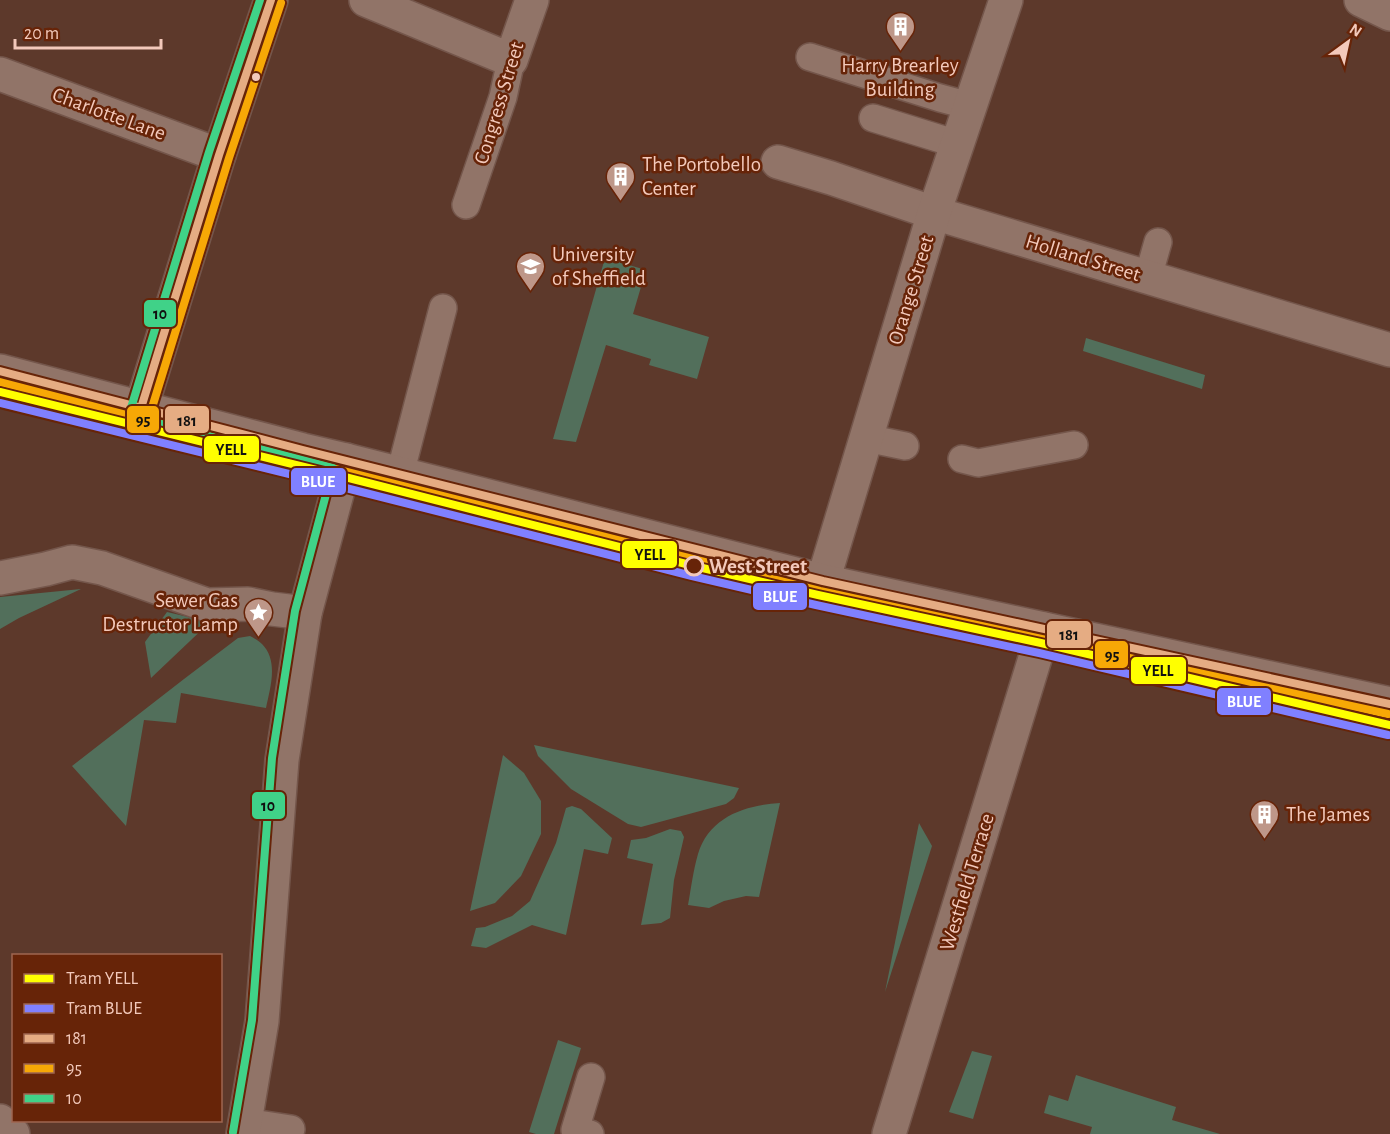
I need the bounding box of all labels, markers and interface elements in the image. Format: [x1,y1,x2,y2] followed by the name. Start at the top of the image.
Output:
[884,10,916,52] building icon: Harry Brearley Building
[15,12,160,50] scale bar
[1318,12,1378,72] north arrow
[1347,21,1365,40] text: N
[24,25,59,43] text: 20 m
[470,39,528,167] street label: Congress Street
[841,55,959,100] place label: Harry Brearley Building
[250,71,262,83] unlabelled marker
[50,84,168,144] street label: Charlotte Lane
[642,154,761,199] place label: The Portobello Center
[605,160,637,202] building icon: The Portobello Center
[1023,231,1143,285] street label: Holland Street
[884,233,938,347] street label: Orange Street
[552,244,646,289] place label: University of Sheffield
[515,250,547,292] school or university icon: University of Sheffield
[143,299,177,328] line badge: 10
[153,306,167,322] text: 10
[126,405,160,434] line badge: 95
[164,405,210,434] line badge: 181
[136,412,150,428] text: 95
[177,413,197,429] text: 181
[203,435,260,463] line badge: YELL
[216,442,247,458] text: YELL
[290,467,347,496] line badge: BLUE
[301,474,335,490] text: BLUE
[621,540,678,569] line badge: YELL
[635,547,666,563] text: YELL
[684,556,704,576] marker: West Street
[709,556,807,577] place label: West Street
[752,582,808,611] line badge: BLUE
[763,589,797,605] text: BLUE
[102,590,238,635] place label: Sewer Gas Destructor Lamp
[243,596,275,638] place icon: Sewer Gas Destructor Lamp
[1046,620,1092,649] line badge: 181
[1059,627,1079,643] text: 181
[1094,640,1129,669] line badge: 95
[1105,647,1119,663] text: 95
[1130,656,1187,685] line badge: YELL
[1143,663,1174,679] text: YELL
[1216,687,1272,716] line badge: BLUE
[1227,694,1261,710] text: BLUE
[251,791,286,820] line badge: 10
[261,798,275,814] text: 10
[1249,798,1281,840] building icon: The James
[1286,804,1370,825] place label: The James
[936,811,998,953] street label: Westfield Terrace
[12,954,222,1122] legend
[66,970,138,988] text: Tram YELL
[66,1000,142,1018] text: Tram BLUE
[66,1030,87,1048] text: 181
[66,1060,82,1078] text: 95
[66,1090,82,1108] text: 10

